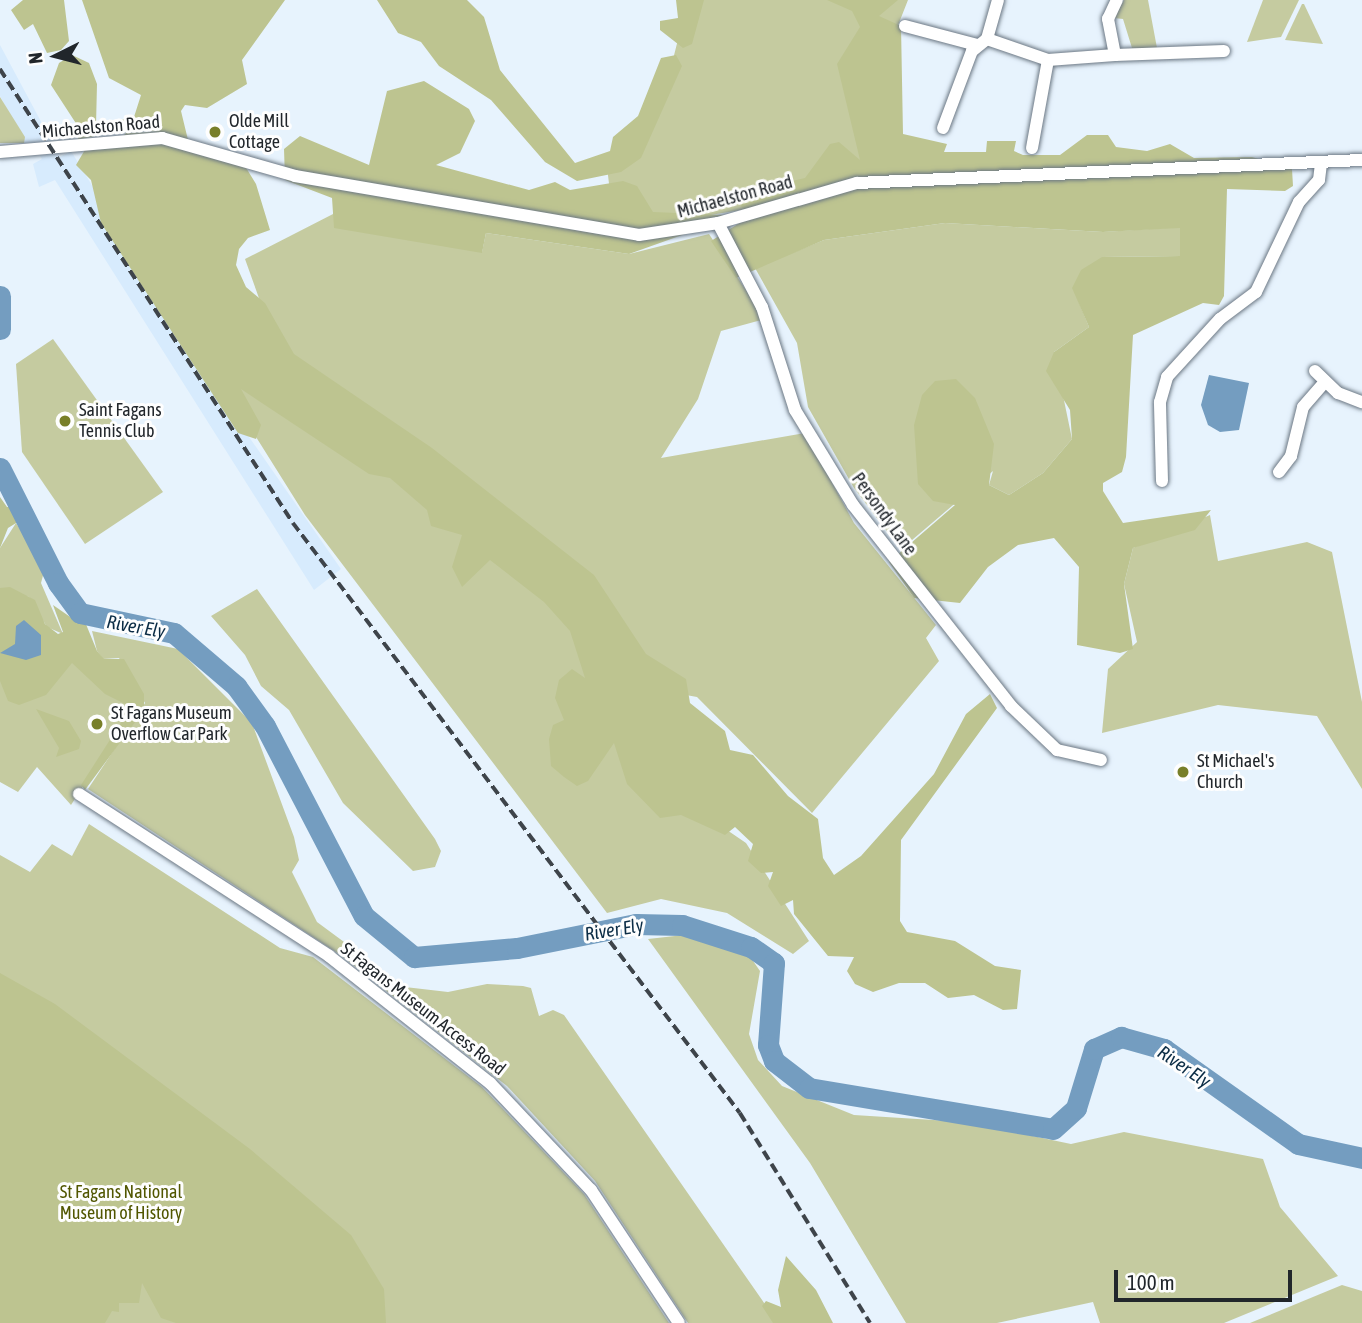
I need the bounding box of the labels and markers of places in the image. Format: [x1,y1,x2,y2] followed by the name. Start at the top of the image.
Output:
[229,111,289,154] place label: Olde Mill Cottage
[207,124,223,140] marker: Olde Mill Cottage
[79,400,162,442] place label: Saint Fagans Tennis Club
[57,413,73,429] marker: Saint Fagans Tennis Club
[111,703,232,746] place label: St Fagans Museum Overflow Car Park
[89,716,105,732] marker: St Fagans Museum Overflow Car Park
[1197,751,1274,794] place label: St Michael's Church
[1175,764,1191,780] marker: St Michael's Church

